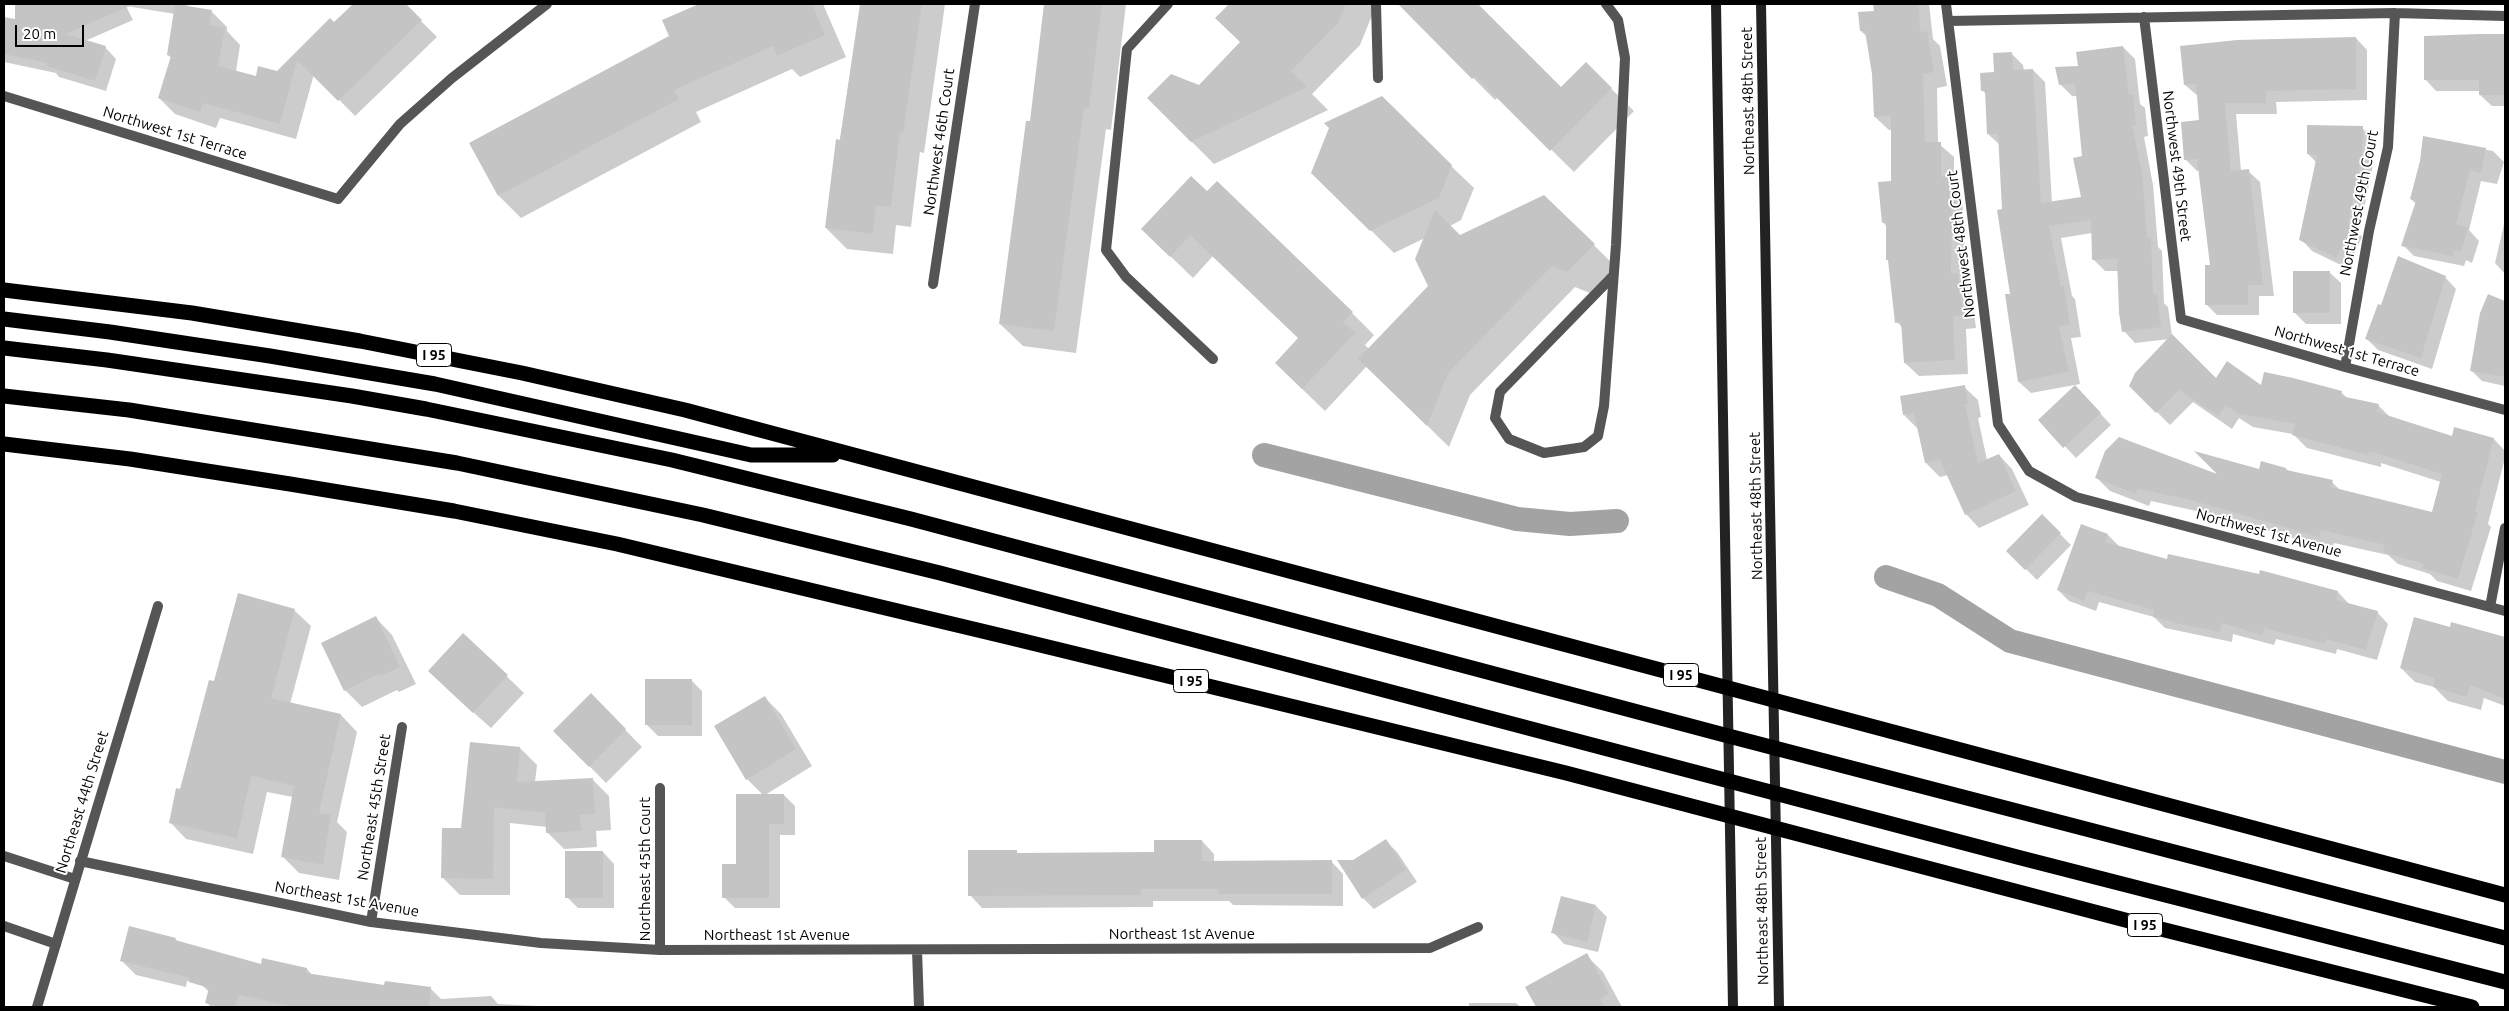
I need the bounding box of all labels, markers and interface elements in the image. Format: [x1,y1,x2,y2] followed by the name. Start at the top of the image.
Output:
[18,15,86,47] scale bar
[23,25,56,42] text: 20 m
[1738,27,1758,175] street label: Northeast 48th Street
[920,67,958,217] street label: Northwest 46th Court
[2159,89,2195,243] street label: Northwest 49th Street
[101,102,249,164] street label: Northwest 1st Terrace
[2336,129,2382,277] street label: Northwest 49th Court
[1943,169,1979,319] street label: Northwest 48th Court
[2273,322,2421,380] street label: Northwest 1st Terrace
[416,344,452,366] road number: I 95
[1746,432,1766,580] street label: Northeast 48th Street
[2194,505,2344,561] street label: Northwest 1st Avenue
[1664,664,1698,686] road number: I 95
[1174,669,1208,692] road number: I 95
[52,729,112,875] street label: Northeast 44th Street
[354,732,394,882] street label: Northeast 45th Street
[636,797,654,941] street label: Northeast 45th Court
[1752,837,1772,985] street label: Northeast 48th Street
[273,877,421,921] street label: Northeast 1st Avenue
[2128,914,2162,936] road number: I 95
[1109,925,1255,943] street label: Northeast 1st Avenue
[704,926,850,944] street label: Northeast 1st Avenue

